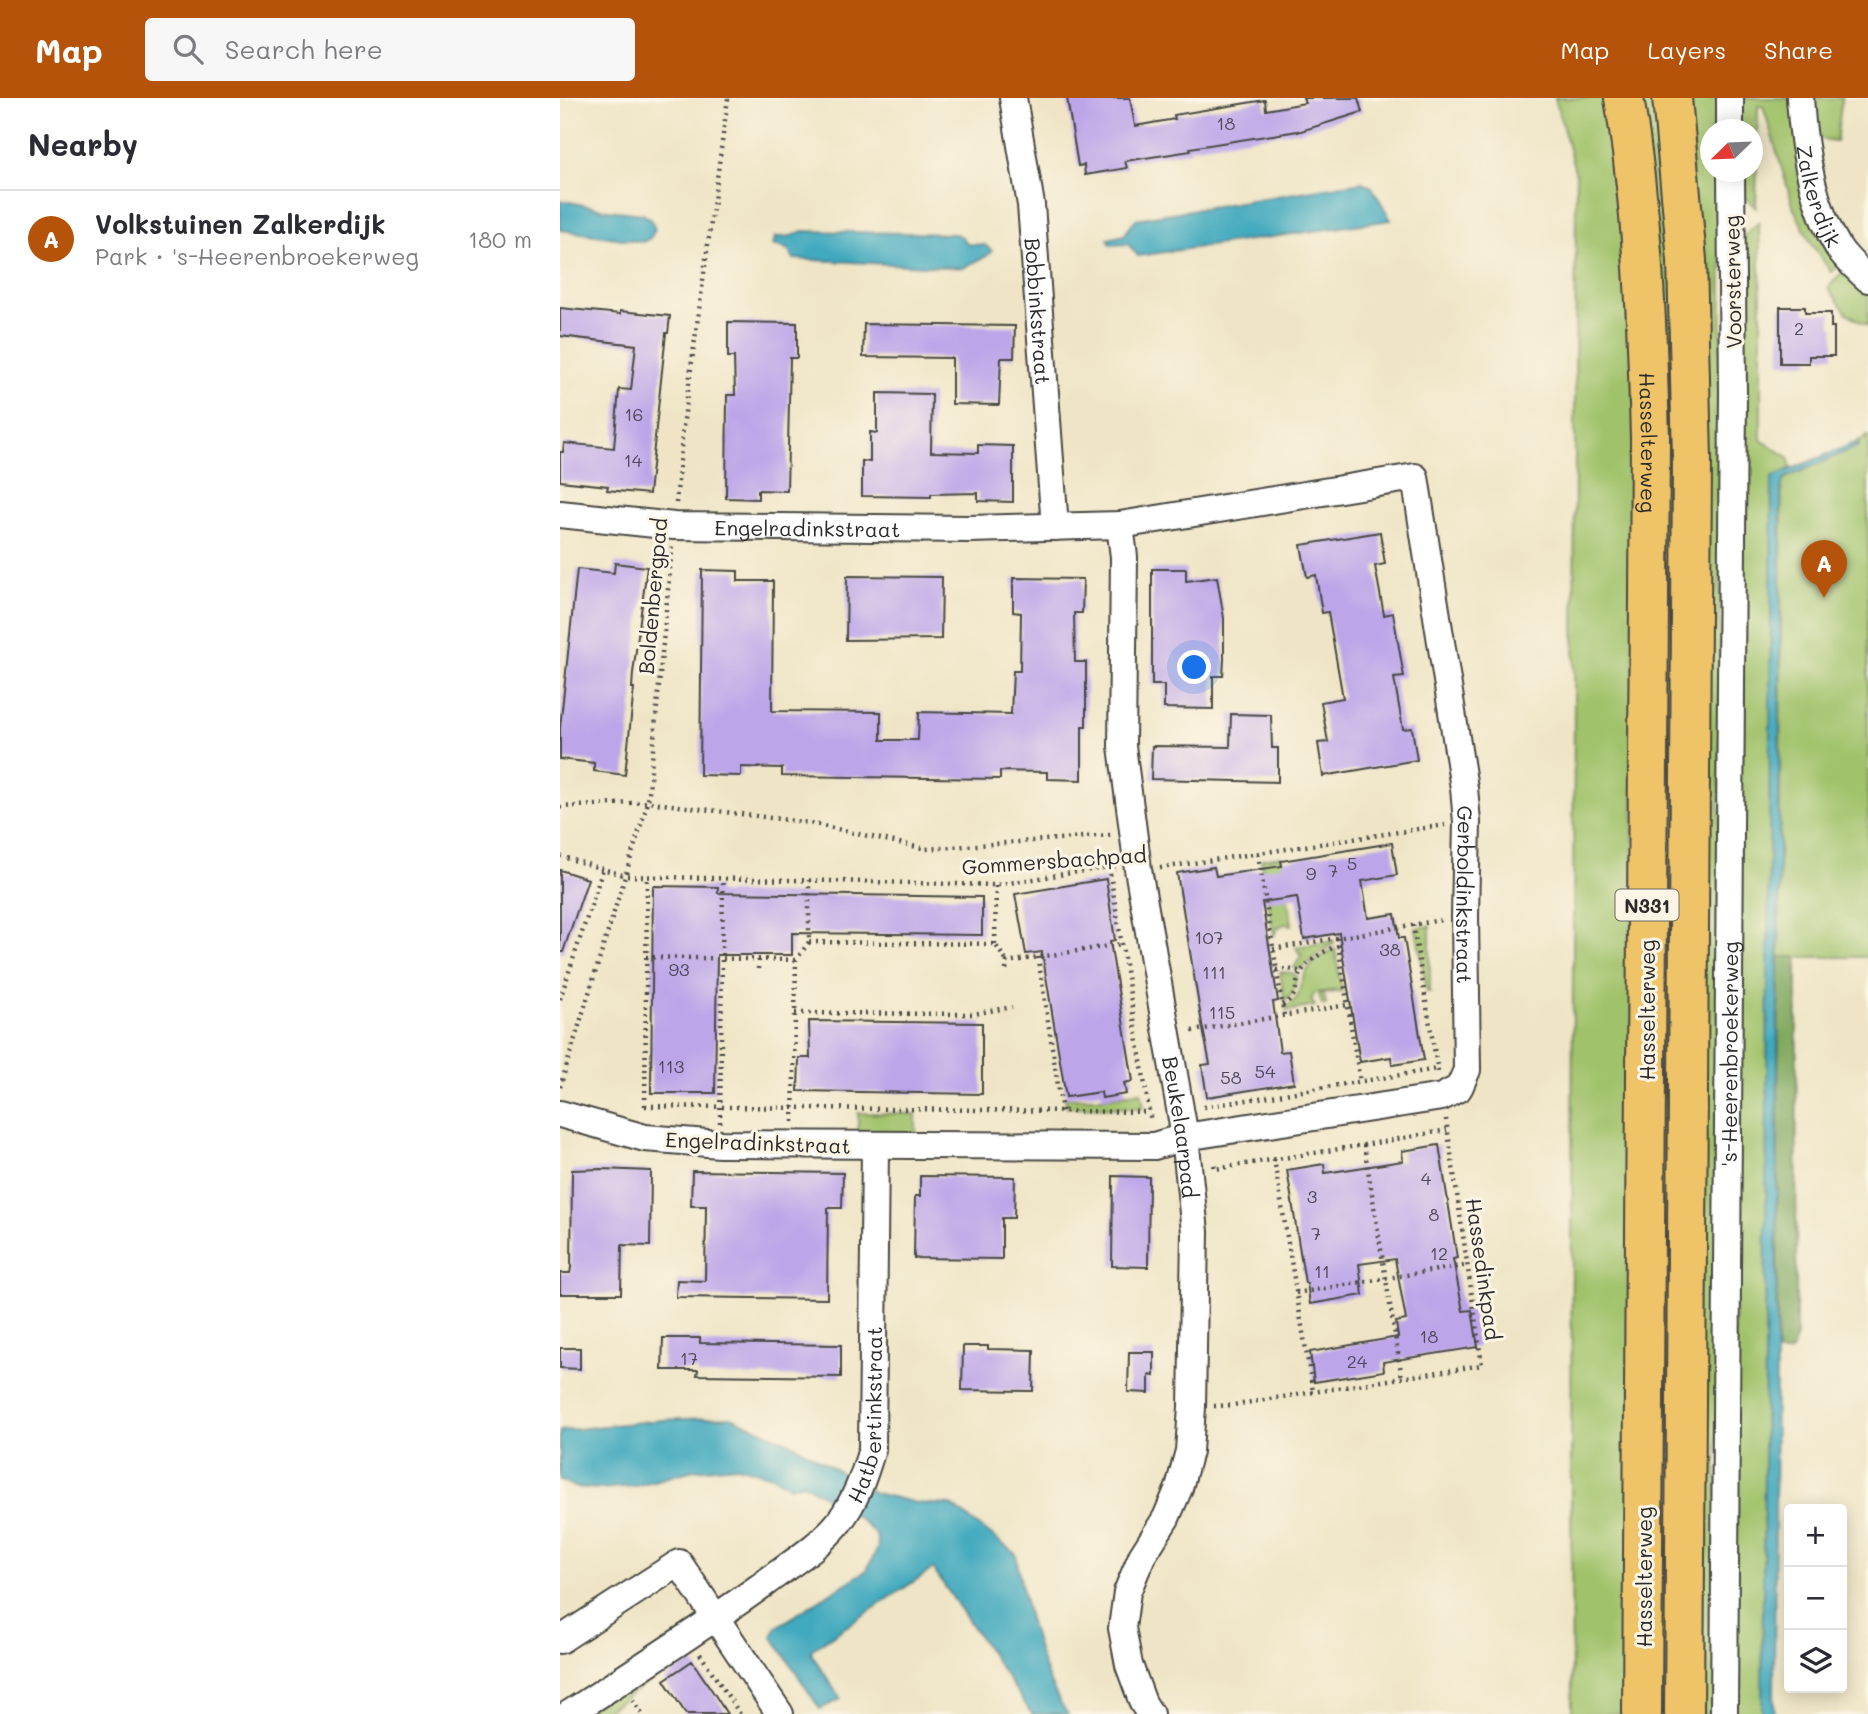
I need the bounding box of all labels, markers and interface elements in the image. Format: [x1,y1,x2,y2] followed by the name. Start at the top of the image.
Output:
[145,18,635,81] search box
[35,28,103,71] text: Map
[169,30,207,68] icon: search
[225,32,383,66] text: Search here
[1561,34,1609,65] text: Map
[1647,34,1726,65] text: Layers
[1764,34,1833,65] text: Share
[1217,111,1236,135] house number: 18
[1700,119,1763,182] north arrow
[28,124,138,164] text: Nearby
[1791,143,1848,251] street label: Zalkerdijk
[95,207,386,241] text: Volkstuinen Zalkerdijk
[1717,215,1747,349] street label: Voorsterweg
[43,224,59,254] text: A
[468,224,532,254] text: 180 m
[1020,237,1058,385] street label: Bobbinkstraat
[95,241,419,271] text: Park · 's-Heerenbroekerweg
[1794,316,1804,340] house number: 2
[1635,372,1664,513] street label: Hasselterweg
[625,402,643,426] house number: 16
[624,448,643,472] house number: 14
[714,513,900,542] street label: Engelradinkstraat
[632,517,672,675] street label: Boldenbergpad
[1801,540,1847,598] pin: A
[1177,650,1211,684] your location
[1451,804,1481,984] street label: Gerboldinkstraat
[961,840,1147,880] street label: Gommersbachpad
[1347,851,1357,875] house number: 5
[1328,858,1338,882] house number: 7
[1306,861,1317,885] house number: 9
[1616,890,1678,920] road number: N331
[1194,925,1224,949] house number: 107
[1379,937,1401,961] house number: 38
[1633,940,1660,1081] street label: Hasselterweg
[1714,941,1743,1167] street label: 's-Heerenbroekerweg
[668,957,690,981] house number: 93
[1202,960,1226,984] house number: 111
[1209,1000,1235,1024] house number: 115
[658,1054,684,1078] house number: 113
[1158,1054,1205,1199] street label: Beukelaarpad
[1254,1059,1276,1083] house number: 54
[1220,1065,1242,1089] house number: 58
[665,1125,851,1159] street label: Engelradinkstraat
[1421,1166,1432,1190] house number: 4
[1307,1184,1317,1208] house number: 3
[1461,1196,1507,1342] street label: Hassedinkpad
[1429,1202,1440,1226] house number: 8
[1311,1221,1321,1245] house number: 7
[1430,1241,1448,1265] house number: 12
[1314,1259,1330,1283] house number: 11
[1420,1324,1439,1348] house number: 18
[840,1326,887,1507] street label: Hatbertinkstraat
[680,1346,698,1370] house number: 17
[1347,1349,1368,1373] house number: 24
[1784,1504,1847,1693] map controls
[1784,1504,1847,1567] button: +
[1630,1507,1657,1648] street label: Hasselterweg
[1784,1567,1847,1630] button: −
[1784,1630,1847,1693] button: layers

